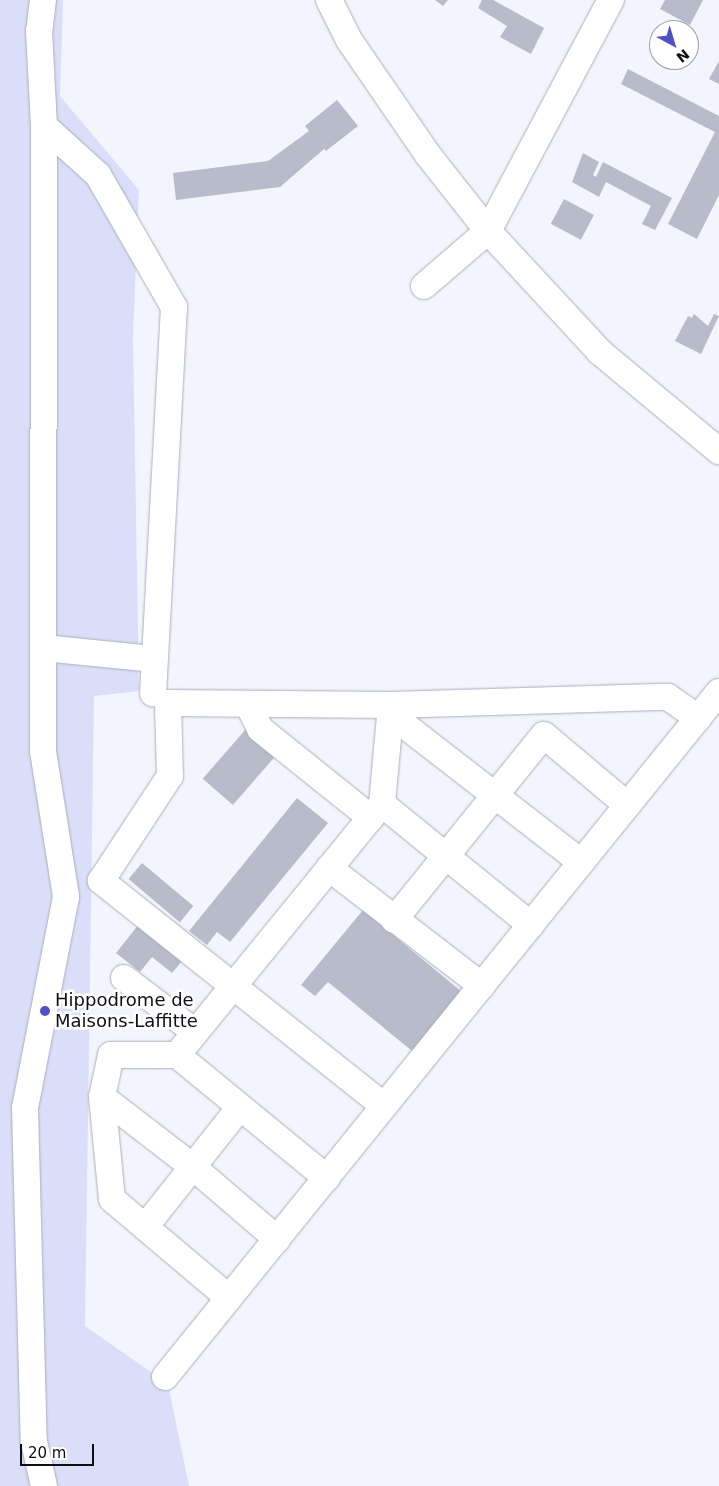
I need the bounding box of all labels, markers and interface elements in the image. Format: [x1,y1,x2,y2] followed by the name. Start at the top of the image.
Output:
[649,20,699,70] north arrow
[673,46,692,66] text: N
[55,990,198,1032] place label: Hippodrome de Maisons-Laffitte
[39,1005,51,1017] marker: Hippodrome de Maisons-Laffitte
[22,1434,96,1466] scale bar
[28,1444,66,1462] text: 20 m

